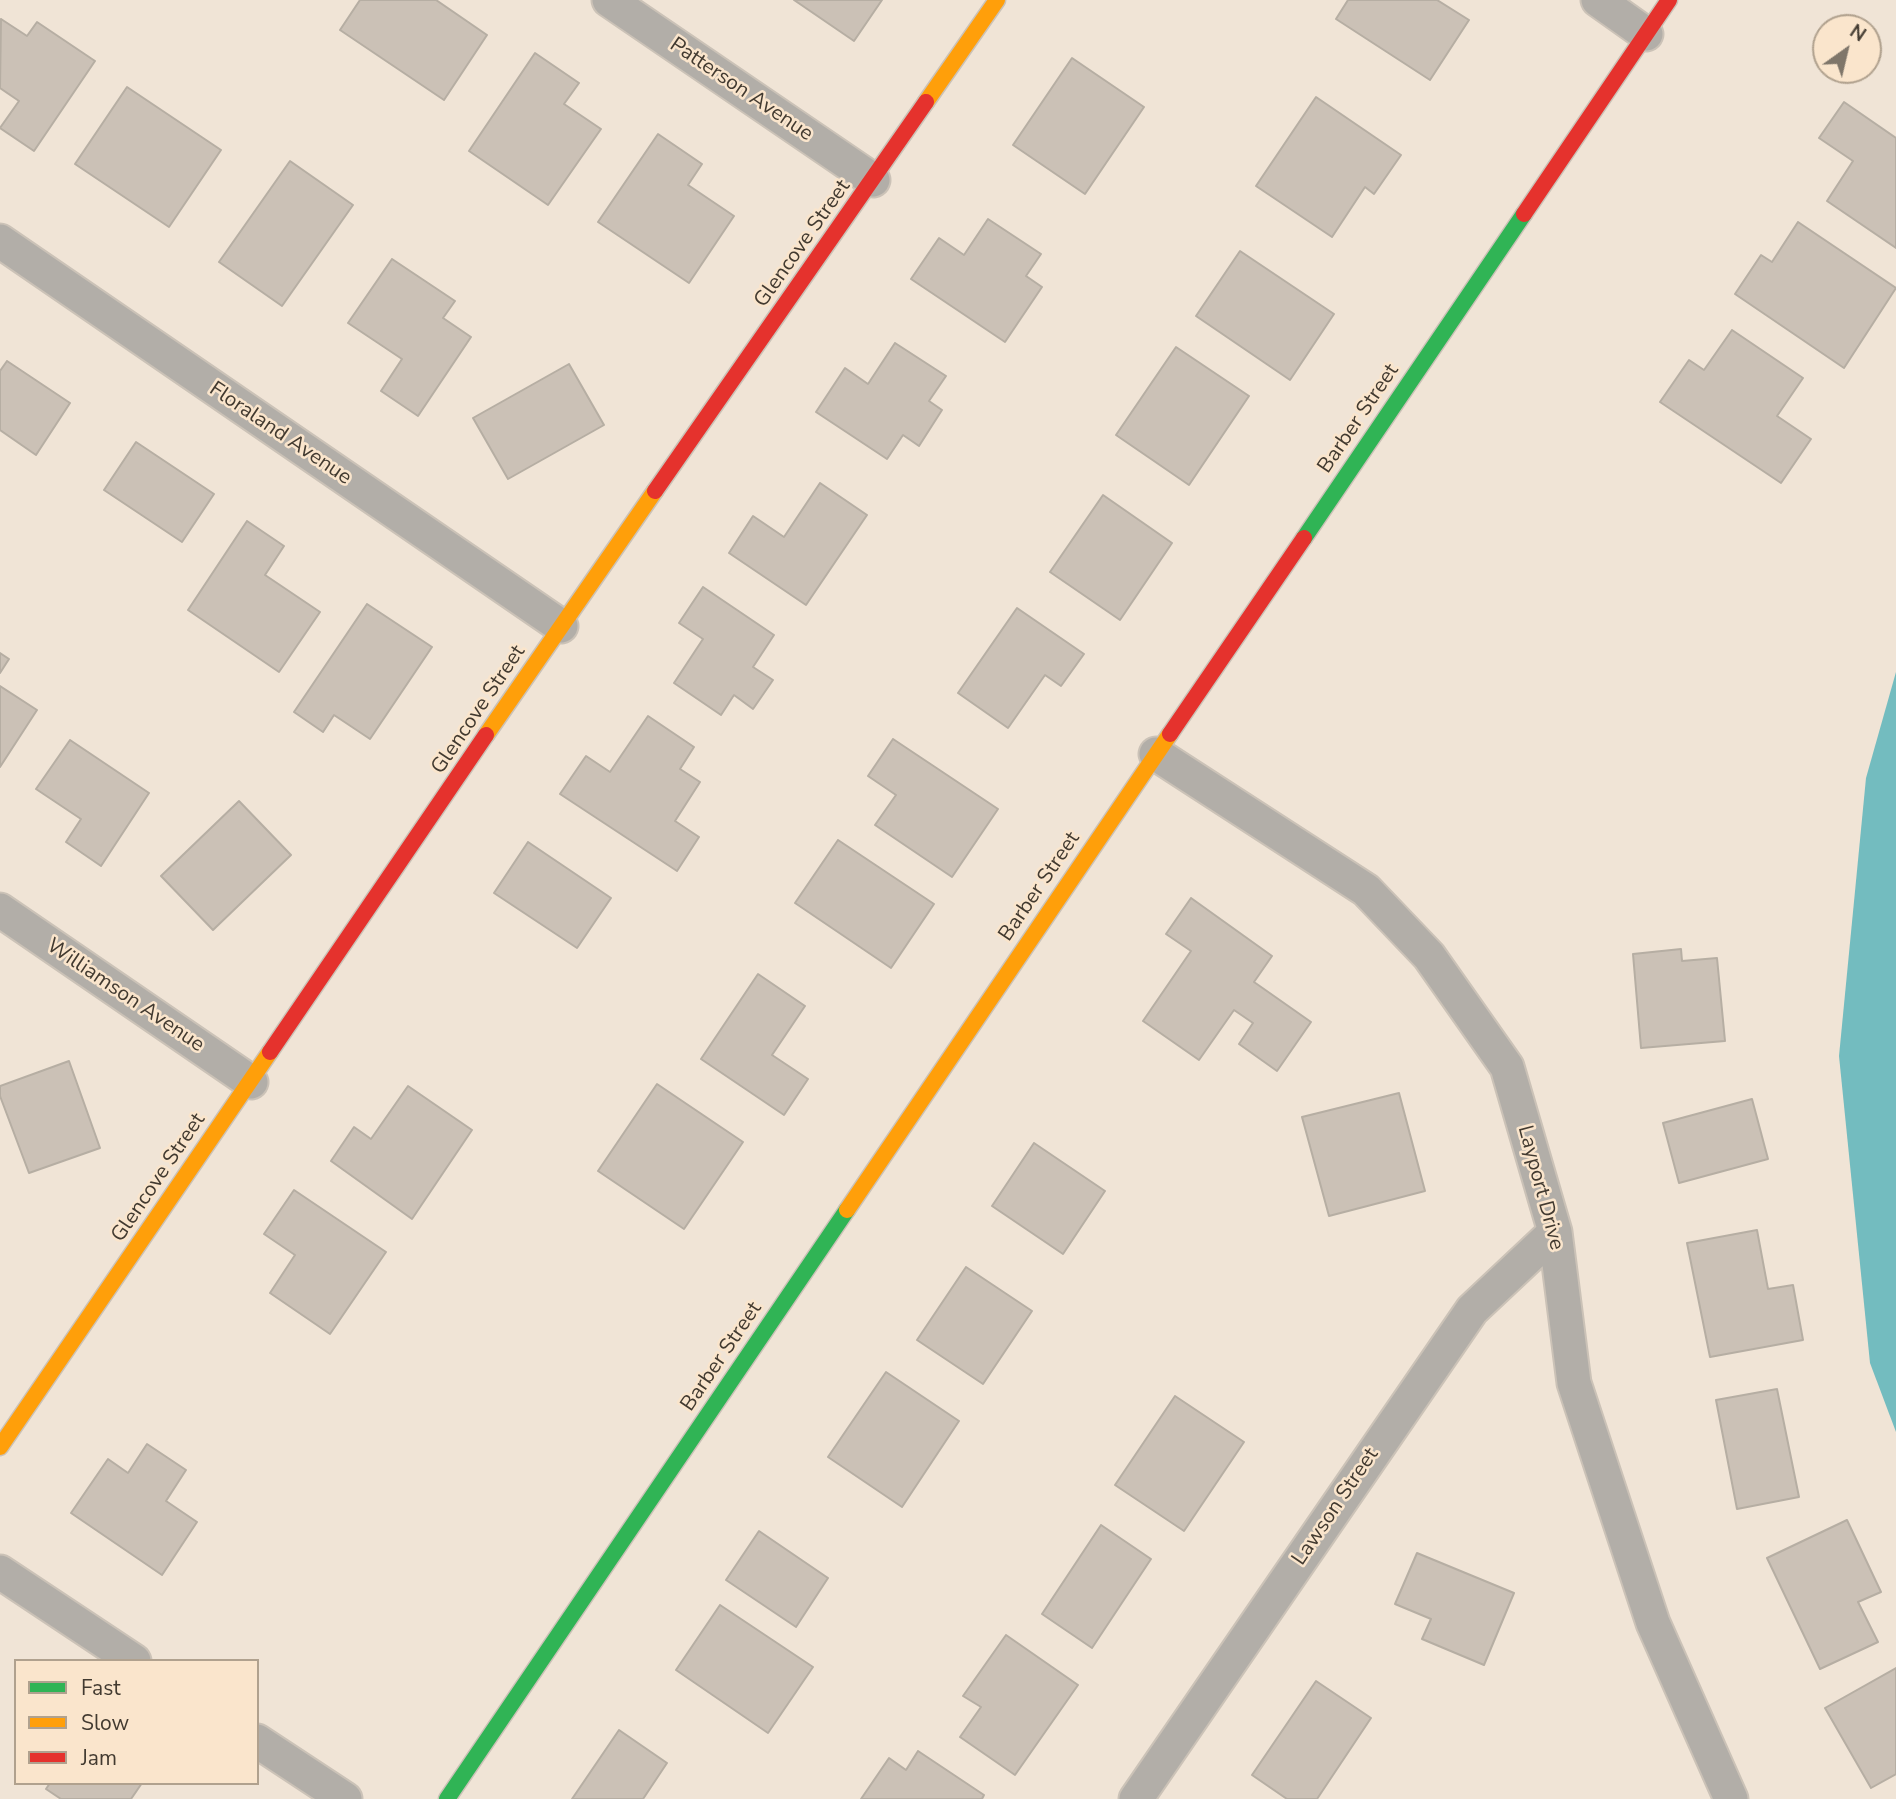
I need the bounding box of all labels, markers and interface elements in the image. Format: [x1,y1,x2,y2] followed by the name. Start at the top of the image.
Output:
[1812,14,1882,84] north arrow
[1844,18,1871,48] text: N
[665,33,817,147] street label: Patterson Avenue
[750,175,856,313] street label: Glencove Street
[1313,360,1405,478] street label: Barber Street
[204,377,356,491] street label: Floraland Avenue
[427,641,531,779] street label: Glencove Street
[994,828,1086,946] street label: Barber Street
[41,934,209,1058] street label: Williamson Avenue
[107,1109,211,1247] street label: Glencove Street
[1511,1123,1569,1253] street label: Layport Drive
[676,1298,768,1416] street label: Barber Street
[1287,1443,1385,1571] street label: Lawson Street
[14,1659,259,1785] legend
[81,1674,121,1702] text: Fast
[81,1709,129,1737] text: Slow
[81,1744,117,1772] text: Jam

